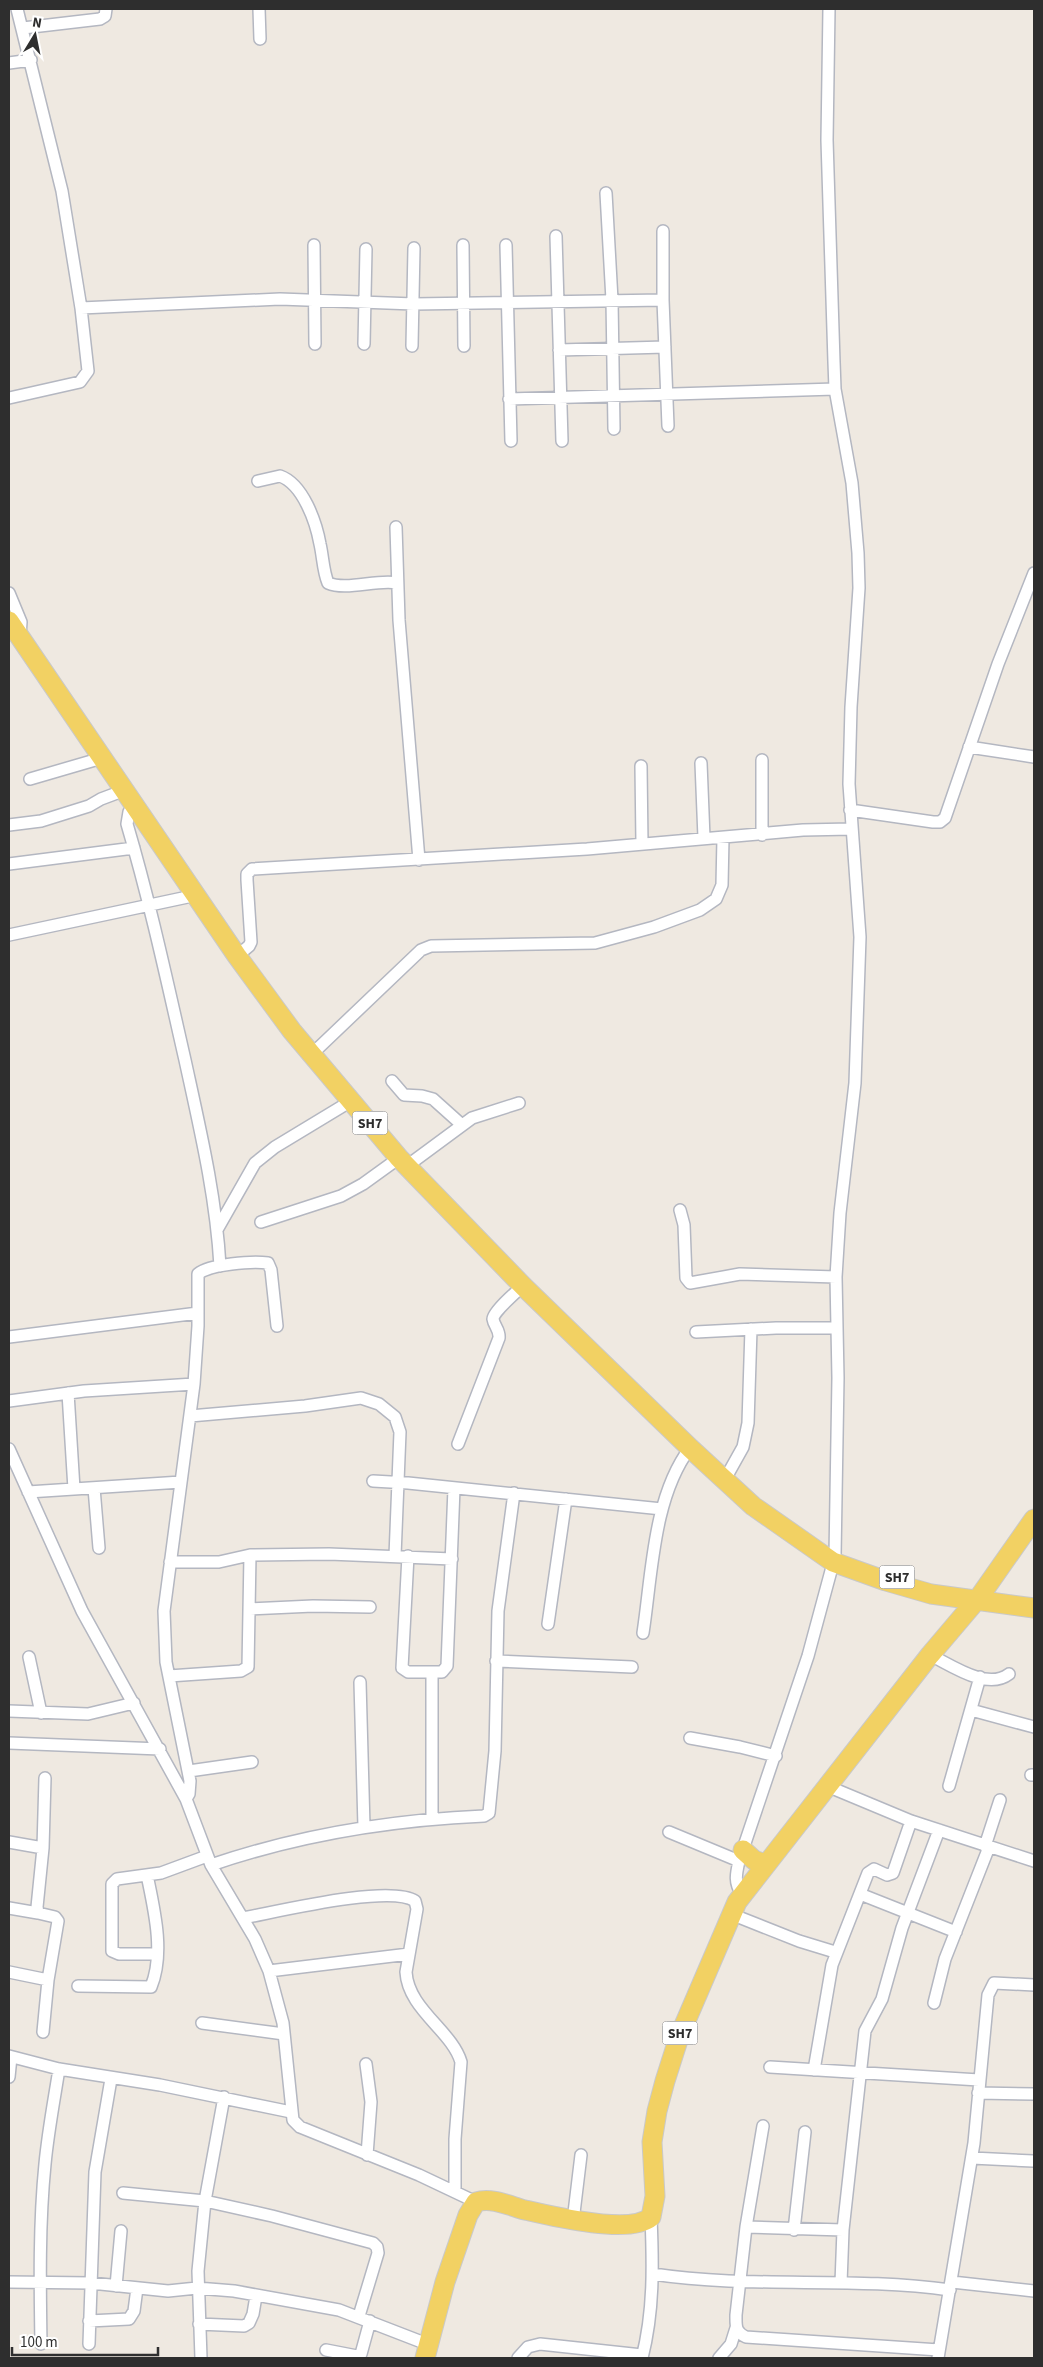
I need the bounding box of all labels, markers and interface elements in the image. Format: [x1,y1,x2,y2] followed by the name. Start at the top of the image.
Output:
[10,10,60,60] north arrow
[31,13,43,34] text: N
[352,1112,388,1134] road number: SH7
[880,1565,914,1588] road number: SH7
[662,2022,698,2045] road number: SH7
[12,2324,159,2356] scale bar
[20,2332,58,2353] text: 100 m

